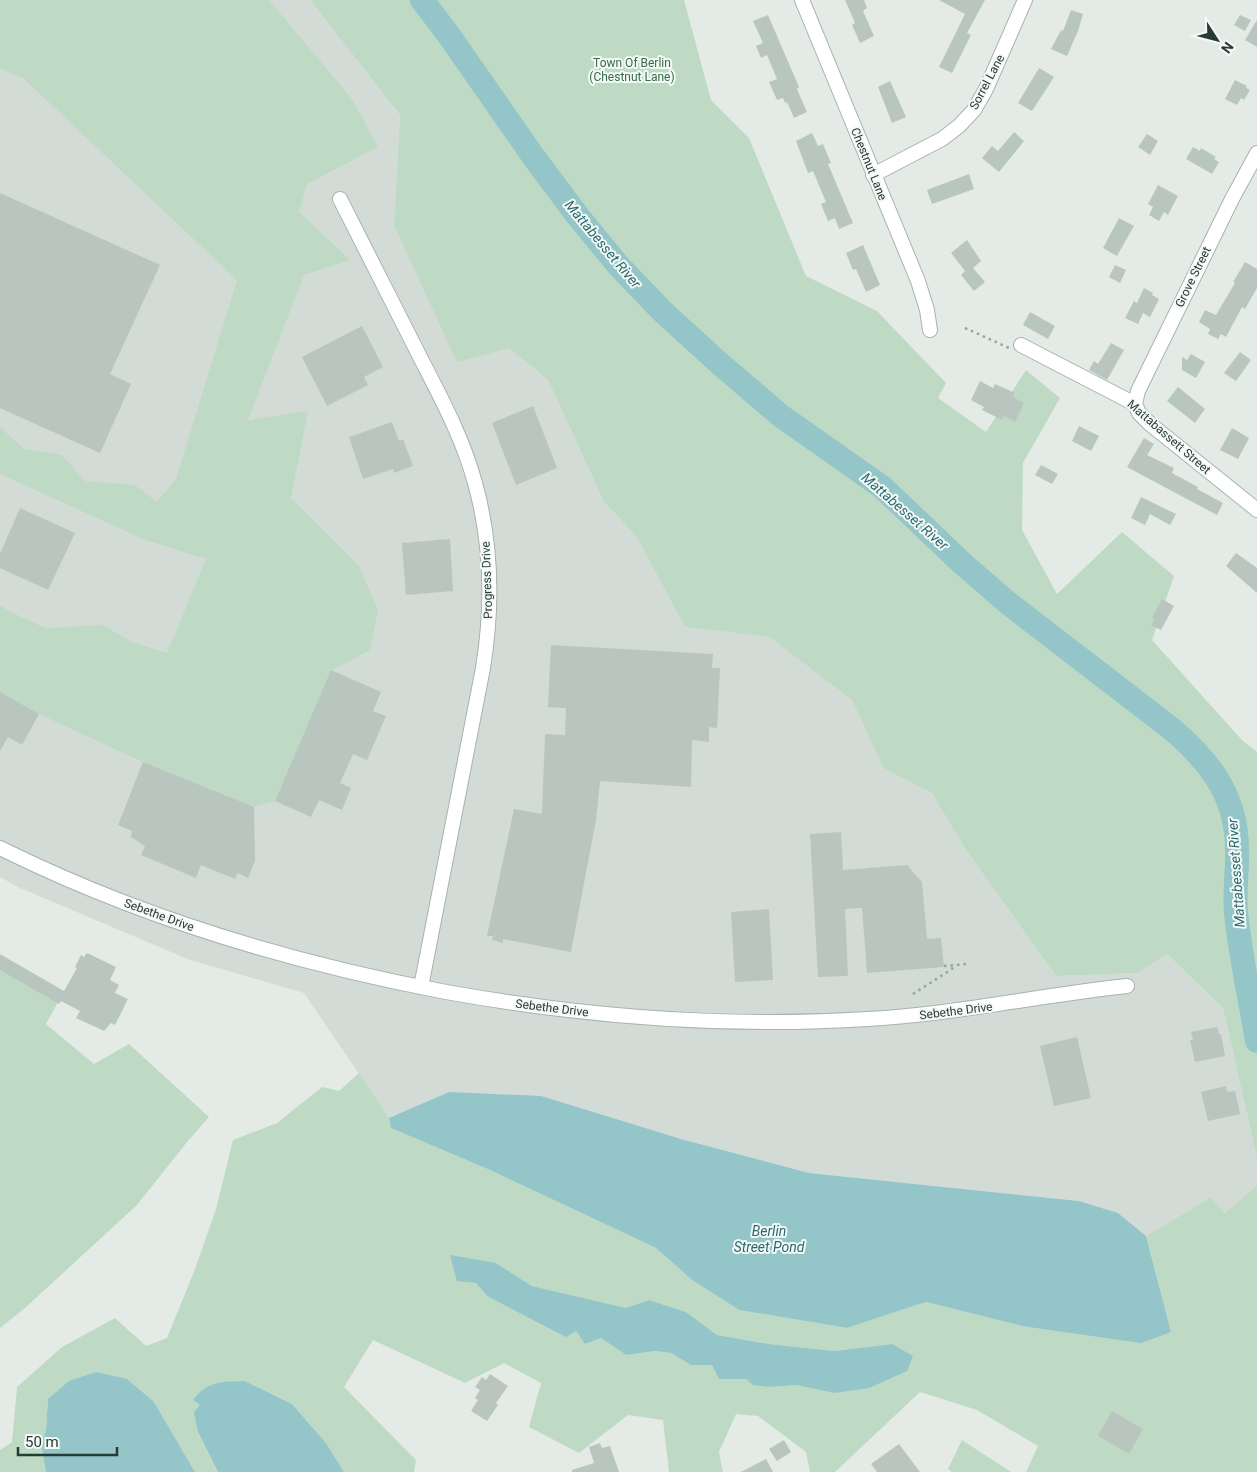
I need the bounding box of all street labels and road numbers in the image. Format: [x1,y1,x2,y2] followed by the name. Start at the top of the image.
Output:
[967,52,1007,112] street label: Sorrel Lane
[848,126,890,202] street label: Chestnut Lane
[1172,244,1214,310] street label: Grove Street
[1124,397,1214,477] street label: Mattabassett Street
[479,541,495,619] street label: Progress Drive
[122,896,196,934] street label: Sebethe Drive
[515,997,589,1019] street label: Sebethe Drive
[919,1000,993,1022] street label: Sebethe Drive

